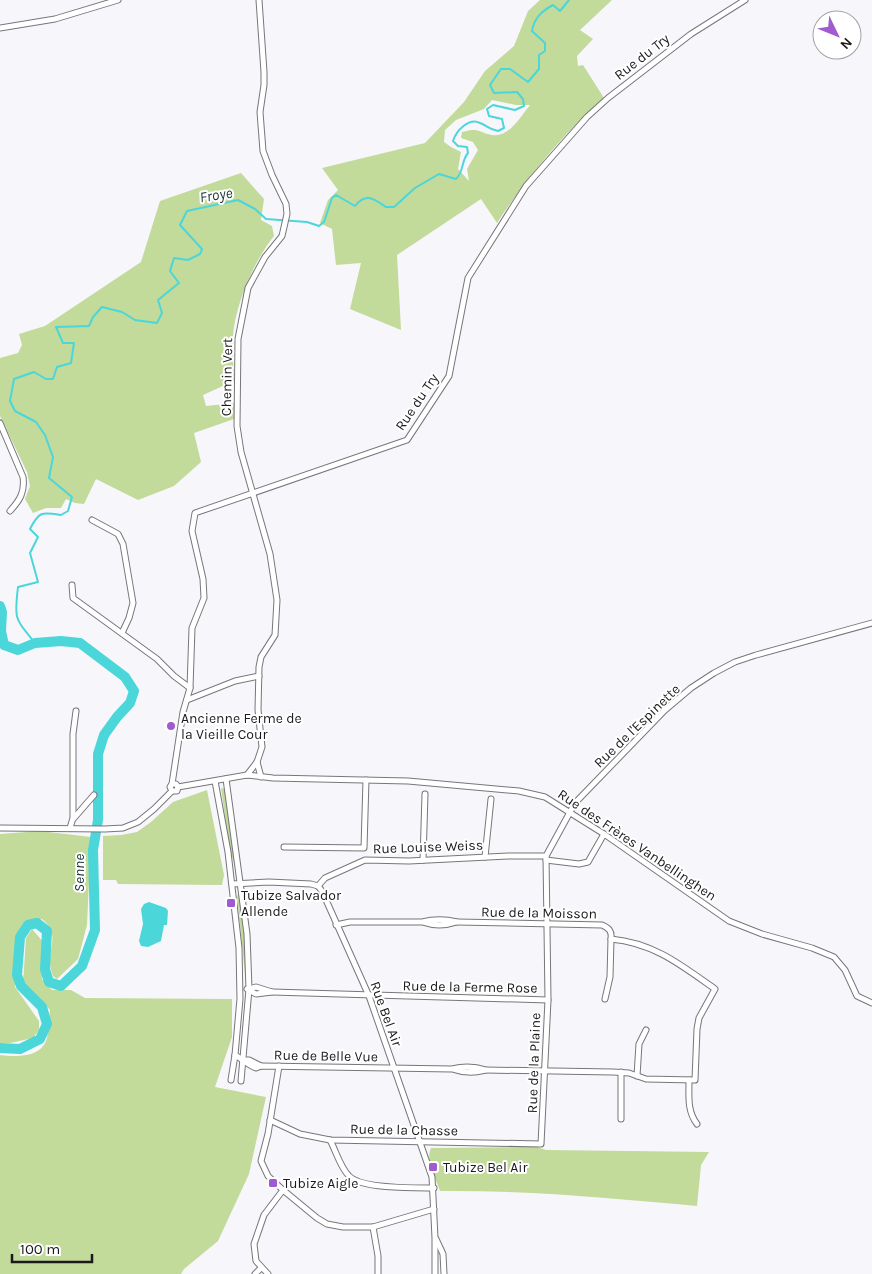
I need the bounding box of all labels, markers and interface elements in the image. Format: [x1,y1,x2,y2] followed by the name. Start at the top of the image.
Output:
[812,10,862,60] north arrow
[611,30,673,84] street label: Rue du Try
[836,34,856,53] text: N
[198,184,234,206] water label: Froye
[218,338,236,416] street label: Chemin Vert
[392,370,443,434] street label: Rue du Try
[590,681,684,771] street label: Rue de l'Espinette
[181,710,302,743] place label: Ancienne Ferme de la Vieille Cour
[165,720,177,732] marker: Ancienne Ferme de la Vieille Cour
[554,785,720,905] street label: Rue des Frères Vanbellinghen
[373,837,483,857] street label: Rue Louise Weiss
[70,854,88,892] water label: Senne
[241,887,342,920] place label: Tubize Salvador Allende
[225,897,237,909] marker: Tubize Salvador Allende
[481,903,597,923] street label: Rue de la Moisson
[402,977,538,997] street label: Rue de la Ferme Rose
[366,979,406,1050] street label: Rue Bel Air
[524,1012,544,1114] street label: Rue de la Plaine
[274,1047,378,1065] street label: Rue de Belle Vue
[350,1121,458,1139] street label: Rue de la Chasse
[443,1159,528,1176] place label: Tubize Bel Air
[427,1161,439,1173] marker: Tubize Bel Air
[283,1175,358,1192] place label: Tubize Aigle
[267,1177,279,1189] marker: Tubize Aigle
[12,1232,92,1264] scale bar
[20,1240,60,1258] text: 100 m

